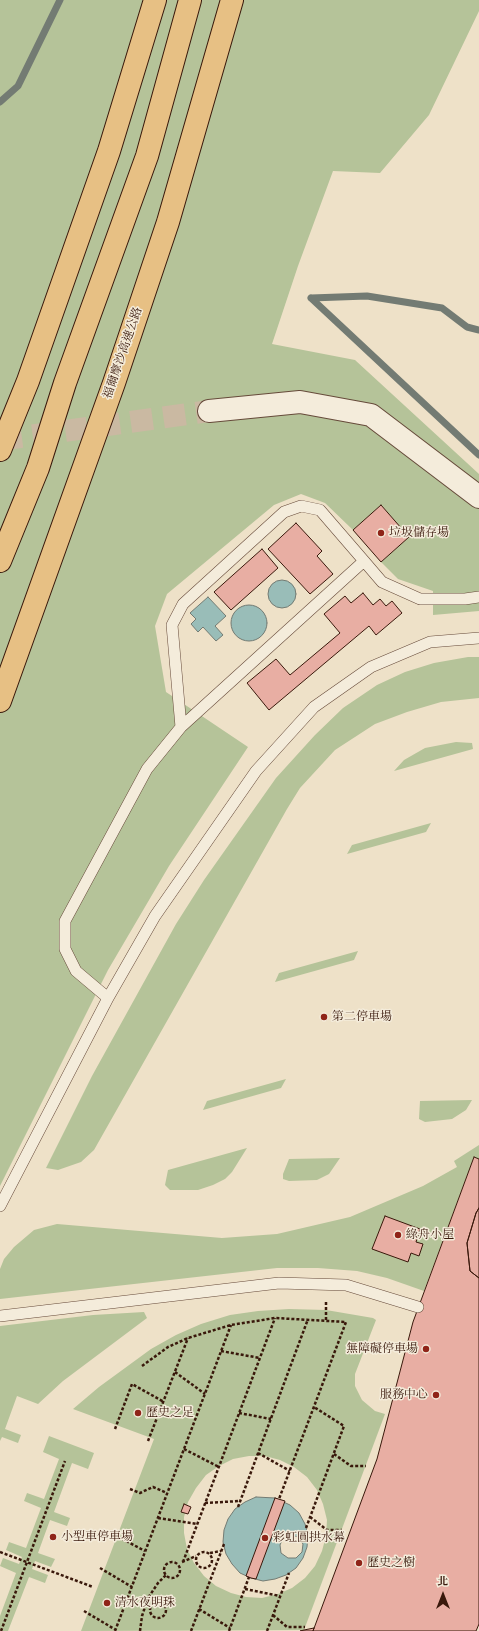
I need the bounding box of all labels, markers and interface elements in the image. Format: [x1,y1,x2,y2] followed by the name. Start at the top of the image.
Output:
[101,305,145,401] street label: 福爾摩沙高速公路
[389,526,449,540] place label: 垃圾儲存場
[376,528,386,538] marker: 垃圾儲存場
[332,1010,392,1024] place label: 第二停車場
[319,1012,329,1022] marker: 第二停車場
[406,1228,454,1242] place label: 綠舟小屋
[393,1230,403,1240] marker: 綠舟小屋
[346,1342,418,1356] place label: 無障礙停車場
[421,1344,431,1354] marker: 無障礙停車場
[380,1388,428,1402] place label: 服務中心
[431,1390,441,1400] marker: 服務中心
[146,1406,194,1420] place label: 歷史之足
[133,1408,143,1418] marker: 歷史之足
[61,1530,133,1544] place label: 小型車停車場
[273,1531,345,1545] place label: 彩虹圓拱水幕
[48,1532,58,1542] marker: 小型車停車場
[260,1533,270,1543] marker: 彩虹圓拱水幕
[367,1556,415,1570] place label: 歷史之樹
[354,1558,364,1568] marker: 歷史之樹
[423,1575,463,1615] north arrow
[438,1577,449,1588] text: 北
[115,1596,175,1610] place label: 清水夜明珠
[102,1598,112,1608] marker: 清水夜明珠

